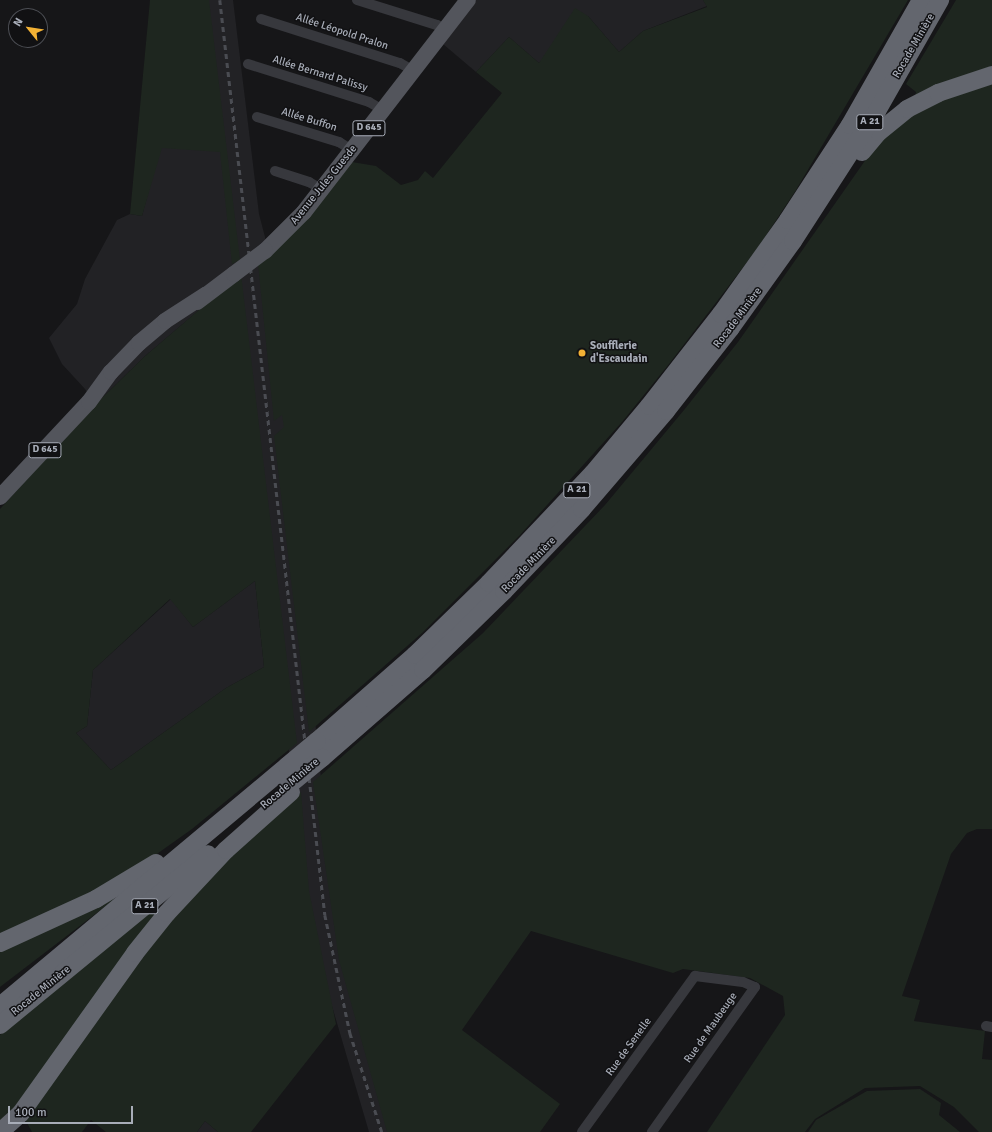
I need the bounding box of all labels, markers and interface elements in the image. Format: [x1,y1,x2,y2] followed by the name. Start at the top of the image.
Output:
[8,8,48,48] north arrow
[294,11,390,53] street label: Allée Léopold Pralon
[890,11,938,81] street label: Rocade Minière
[10,16,26,29] text: N
[271,53,369,95] street label: Allée Bernard Palissy
[280,105,338,135] street label: Allée Buffon
[856,114,884,130] road number: A 21
[352,120,386,136] road number: D 645
[288,143,360,227] street label: Avenue Jules Guesde
[711,285,765,351] street label: Rocade Minière
[590,340,647,366] place label: Soufflerie d'Escaudain
[577,348,587,358] marker: Soufflerie d'Escaudain
[28,442,62,458] road number: D 645
[563,482,591,498] road number: A 21
[499,534,559,596] street label: Rocade Minière
[258,756,322,812] street label: Rocade Minière
[131,898,159,914] road number: A 21
[9,963,73,1019] street label: Rocade Minière
[682,990,740,1066] street label: Rue de Maubeuge
[603,1015,655,1079] street label: Rue de Senelle
[10,1098,135,1124] scale bar
[15,1105,47,1120] text: 100 m

